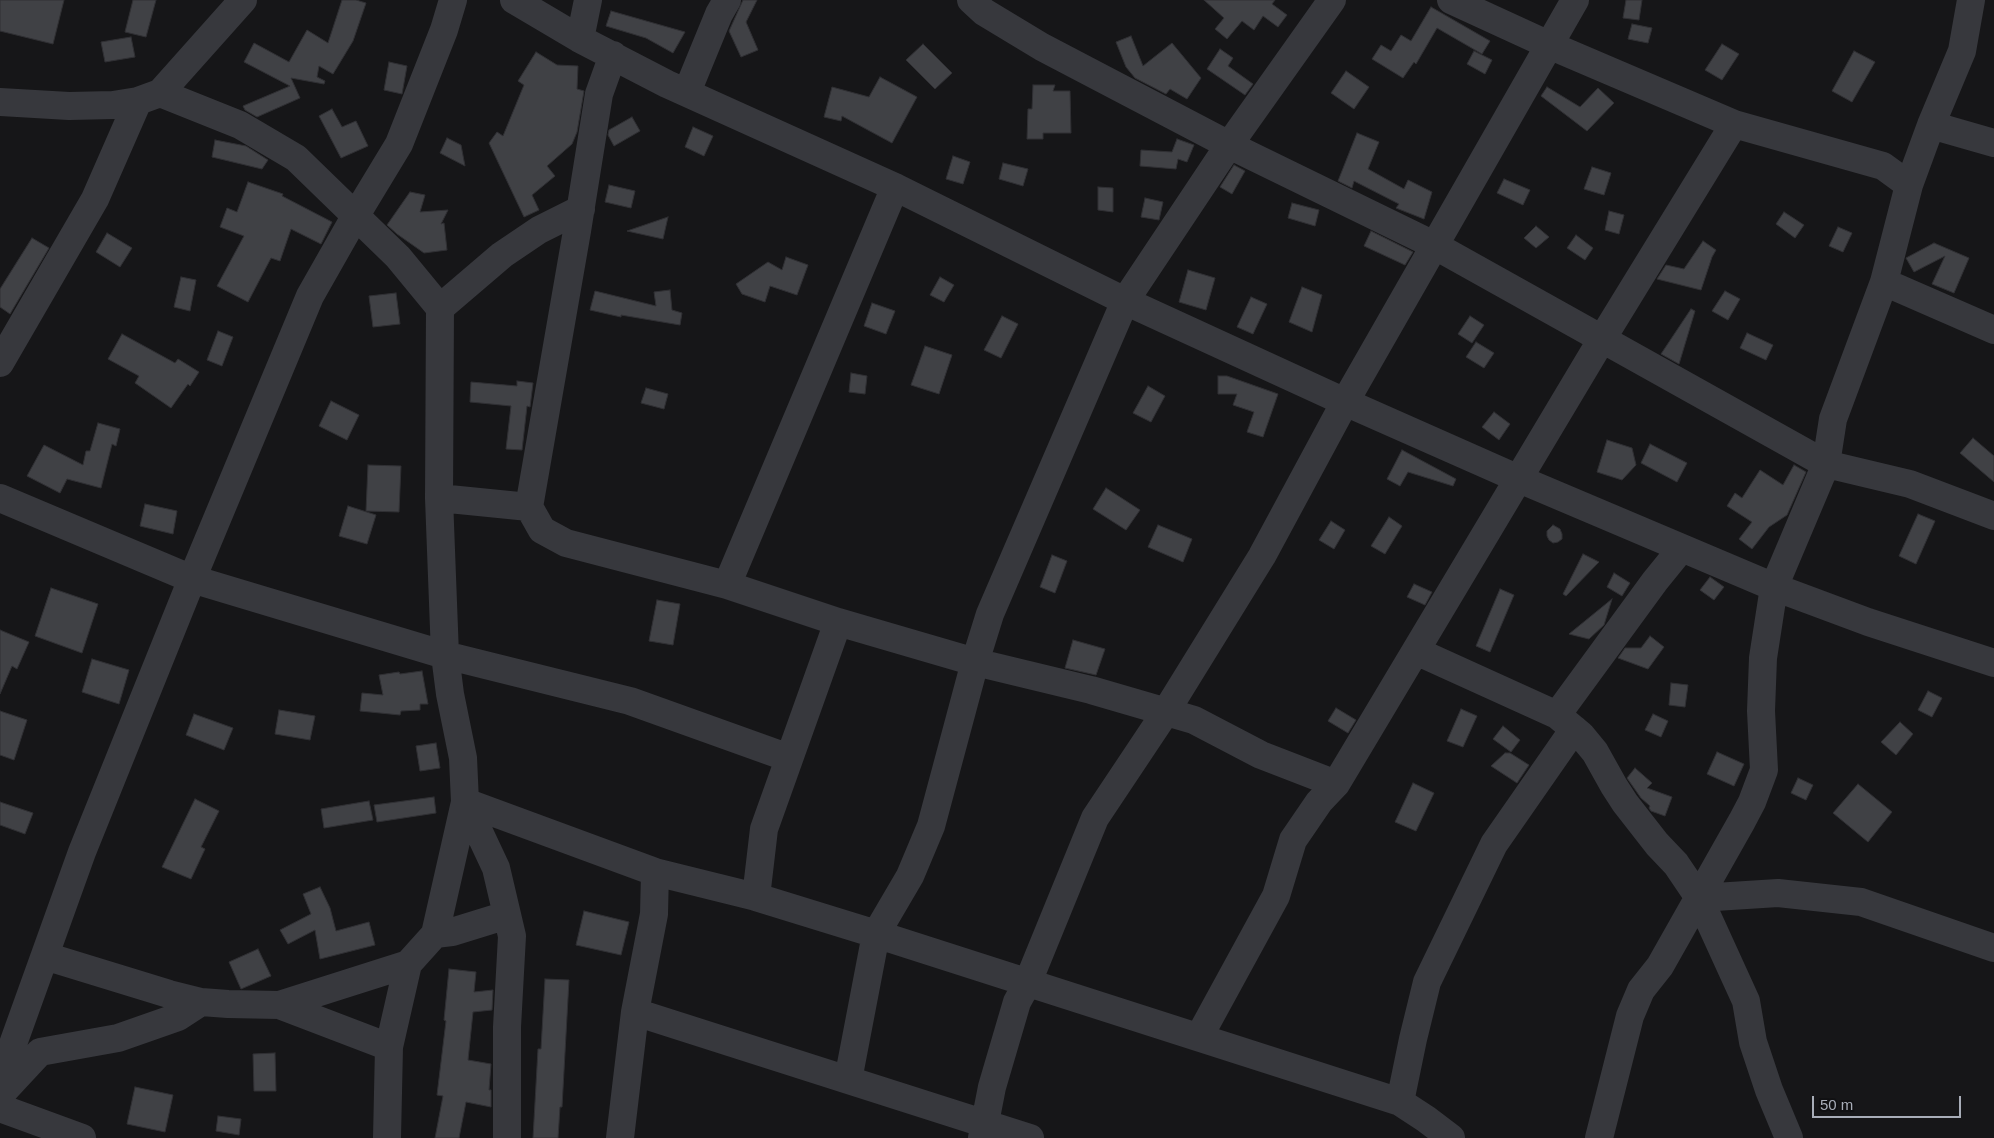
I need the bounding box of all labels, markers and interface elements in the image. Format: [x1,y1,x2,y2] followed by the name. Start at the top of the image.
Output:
[1814,1086,1963,1118] scale bar
[1820,1096,1853,1113] text: 50 m

